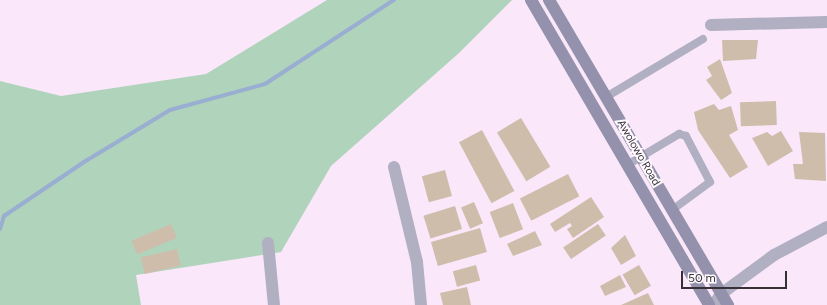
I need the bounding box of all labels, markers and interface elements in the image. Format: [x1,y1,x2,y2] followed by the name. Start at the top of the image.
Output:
[614,118,662,188] street label: Awolowo Road
[683,263,789,289] scale bar
[688,271,716,285] text: 50 m

